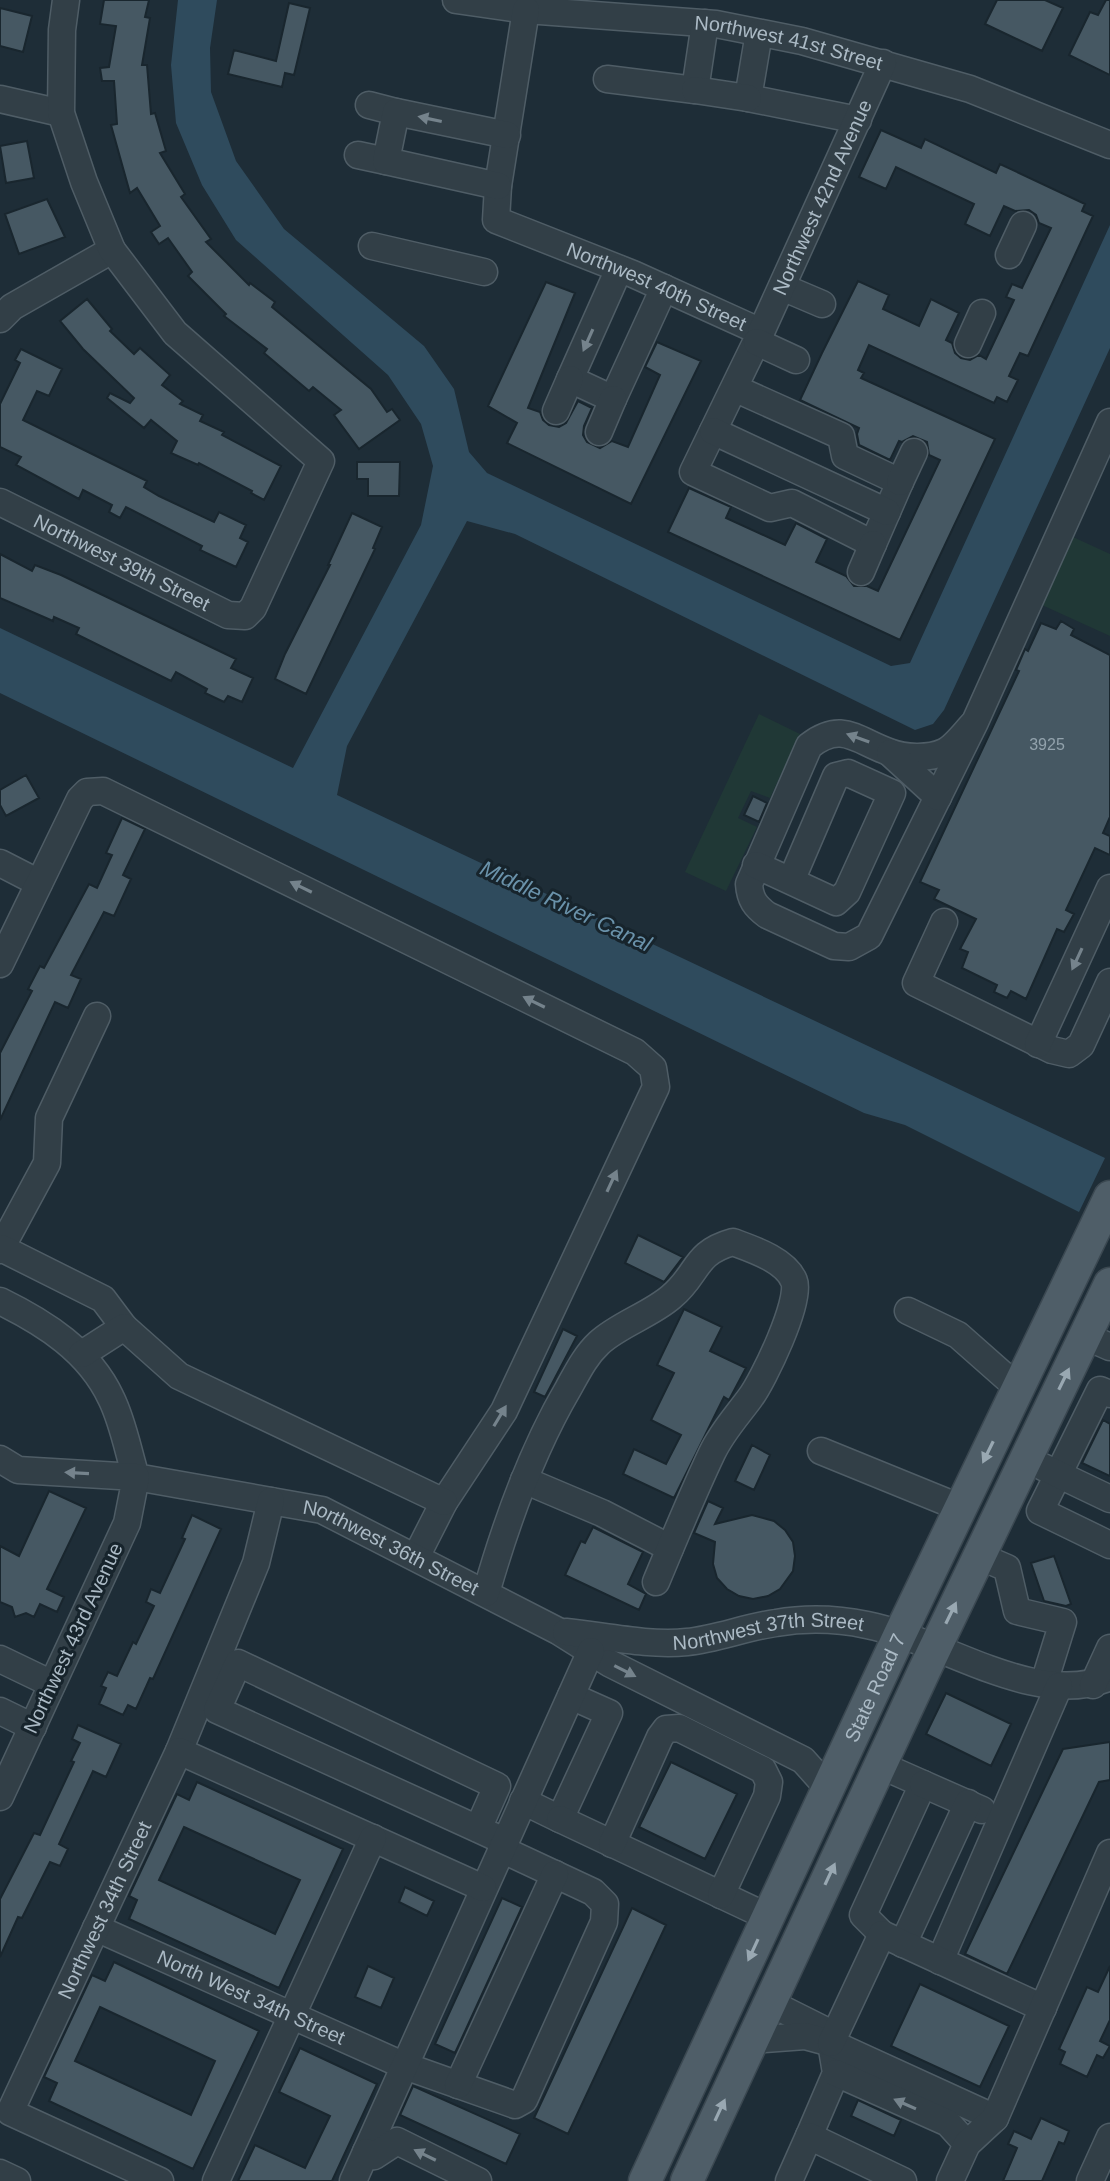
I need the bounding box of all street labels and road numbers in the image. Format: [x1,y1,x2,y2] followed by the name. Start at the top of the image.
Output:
[694,11,886,75] street label: Northwest 41st Street
[768,96,876,298] street label: Northwest 42nd Avenue
[564,238,750,335] street label: Northwest 40th Street
[30,510,214,615] street label: Northwest 39th Street
[301,1496,483,1600] street label: Northwest 36th Street
[19,1539,127,1737] street label: Northwest 43rd Avenue
[672,1609,866,1654] street label: Northwest 37th Street
[840,1630,909,1746] street label: State Road 7
[54,1817,156,2002] street label: Northwest 34th Street
[154,1946,349,2049] street label: North West 34th Street

